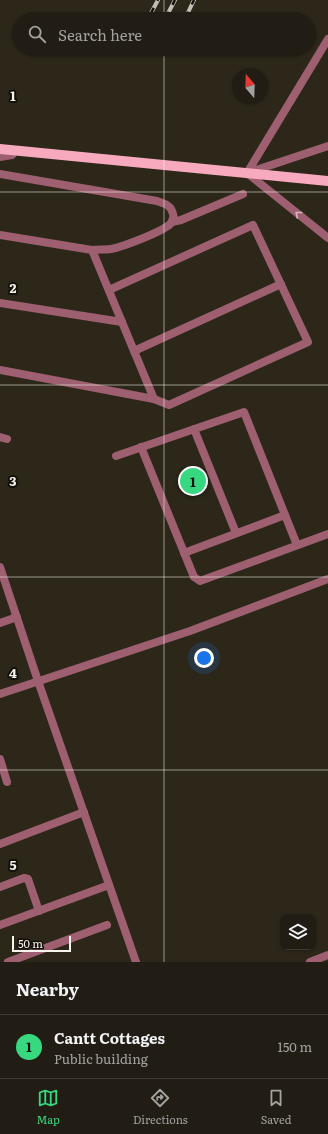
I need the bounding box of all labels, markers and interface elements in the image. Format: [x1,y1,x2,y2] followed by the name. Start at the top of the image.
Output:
[12,12,316,56] search box
[26,23,48,45] icon: search
[58,23,142,46] text: Search here
[232,68,268,104] north arrow
[10,86,16,105] text: 1
[295,211,302,218] one-way arrow
[10,278,17,297] text: 2
[180,466,206,496] pin: 1
[9,471,17,490] text: 3
[194,648,214,668] your location
[9,663,17,682] text: 4
[9,855,17,874] text: 5
[280,914,316,950] map controls
[280,914,316,950] button: layers
[12,934,71,953] scale bar
[18,935,43,951] text: 50 m
[16,976,79,1001] text: Nearby
[54,1026,165,1049] text: Cantt Cottages
[26,1037,32,1056] text: 1
[277,1037,312,1056] text: 150 m
[54,1049,148,1068] text: Public building
[36,1087,60,1127] tab: Map
[133,1087,188,1127] tab: Directions
[261,1087,291,1127] tab: Saved

